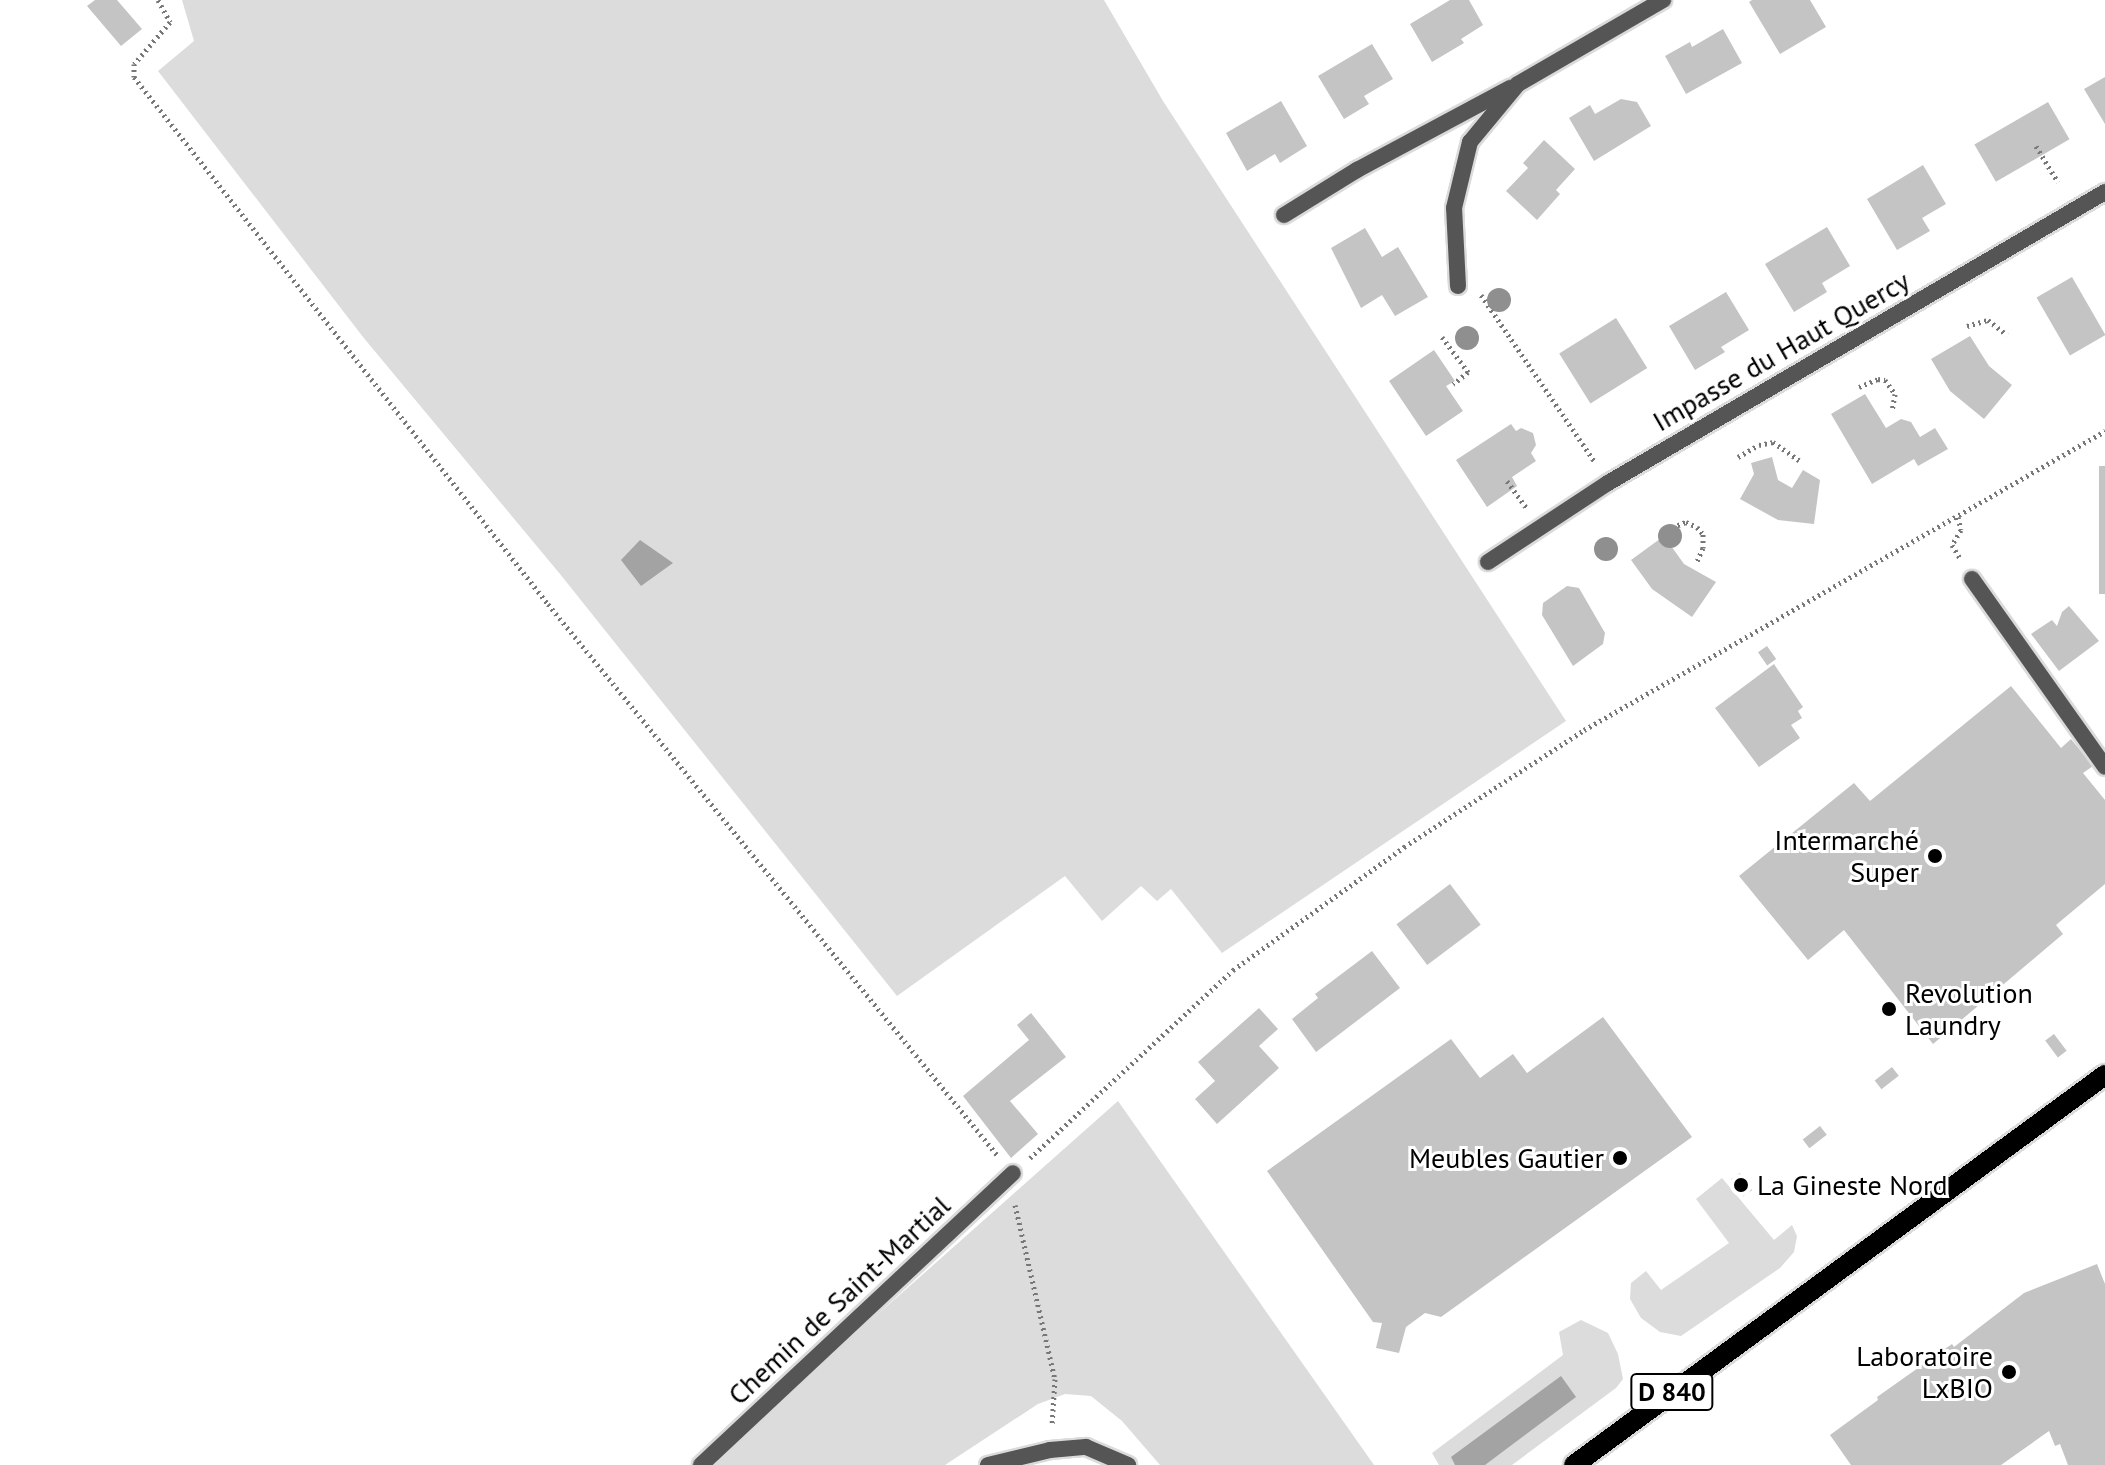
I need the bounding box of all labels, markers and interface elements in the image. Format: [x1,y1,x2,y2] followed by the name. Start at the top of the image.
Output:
[1647,264,1915,438] street label: Impasse du Haut Quercy
[1774,823,1919,889] place label: Intermarché Super
[1926,847,1944,865] marker: Intermarché Super
[1905,976,2033,1042] place label: Revolution Laundry
[1880,1000,1898,1018] marker: Revolution Laundry
[1409,1141,1604,1175] place label: Meubles Gautier
[1611,1149,1629,1167] marker: Meubles Gautier
[1757,1168,1948,1202] place label: La Gineste Nord
[1732,1176,1750,1194] marker: La Gineste Nord
[721,1188,957,1412] street label: Chemin de Saint-Martial
[1856,1339,1993,1405] place label: Laboratoire LxBIO
[2000,1363,2018,1381] marker: Laboratoire LxBIO
[1630,1370,1714,1414] road number: D 840

